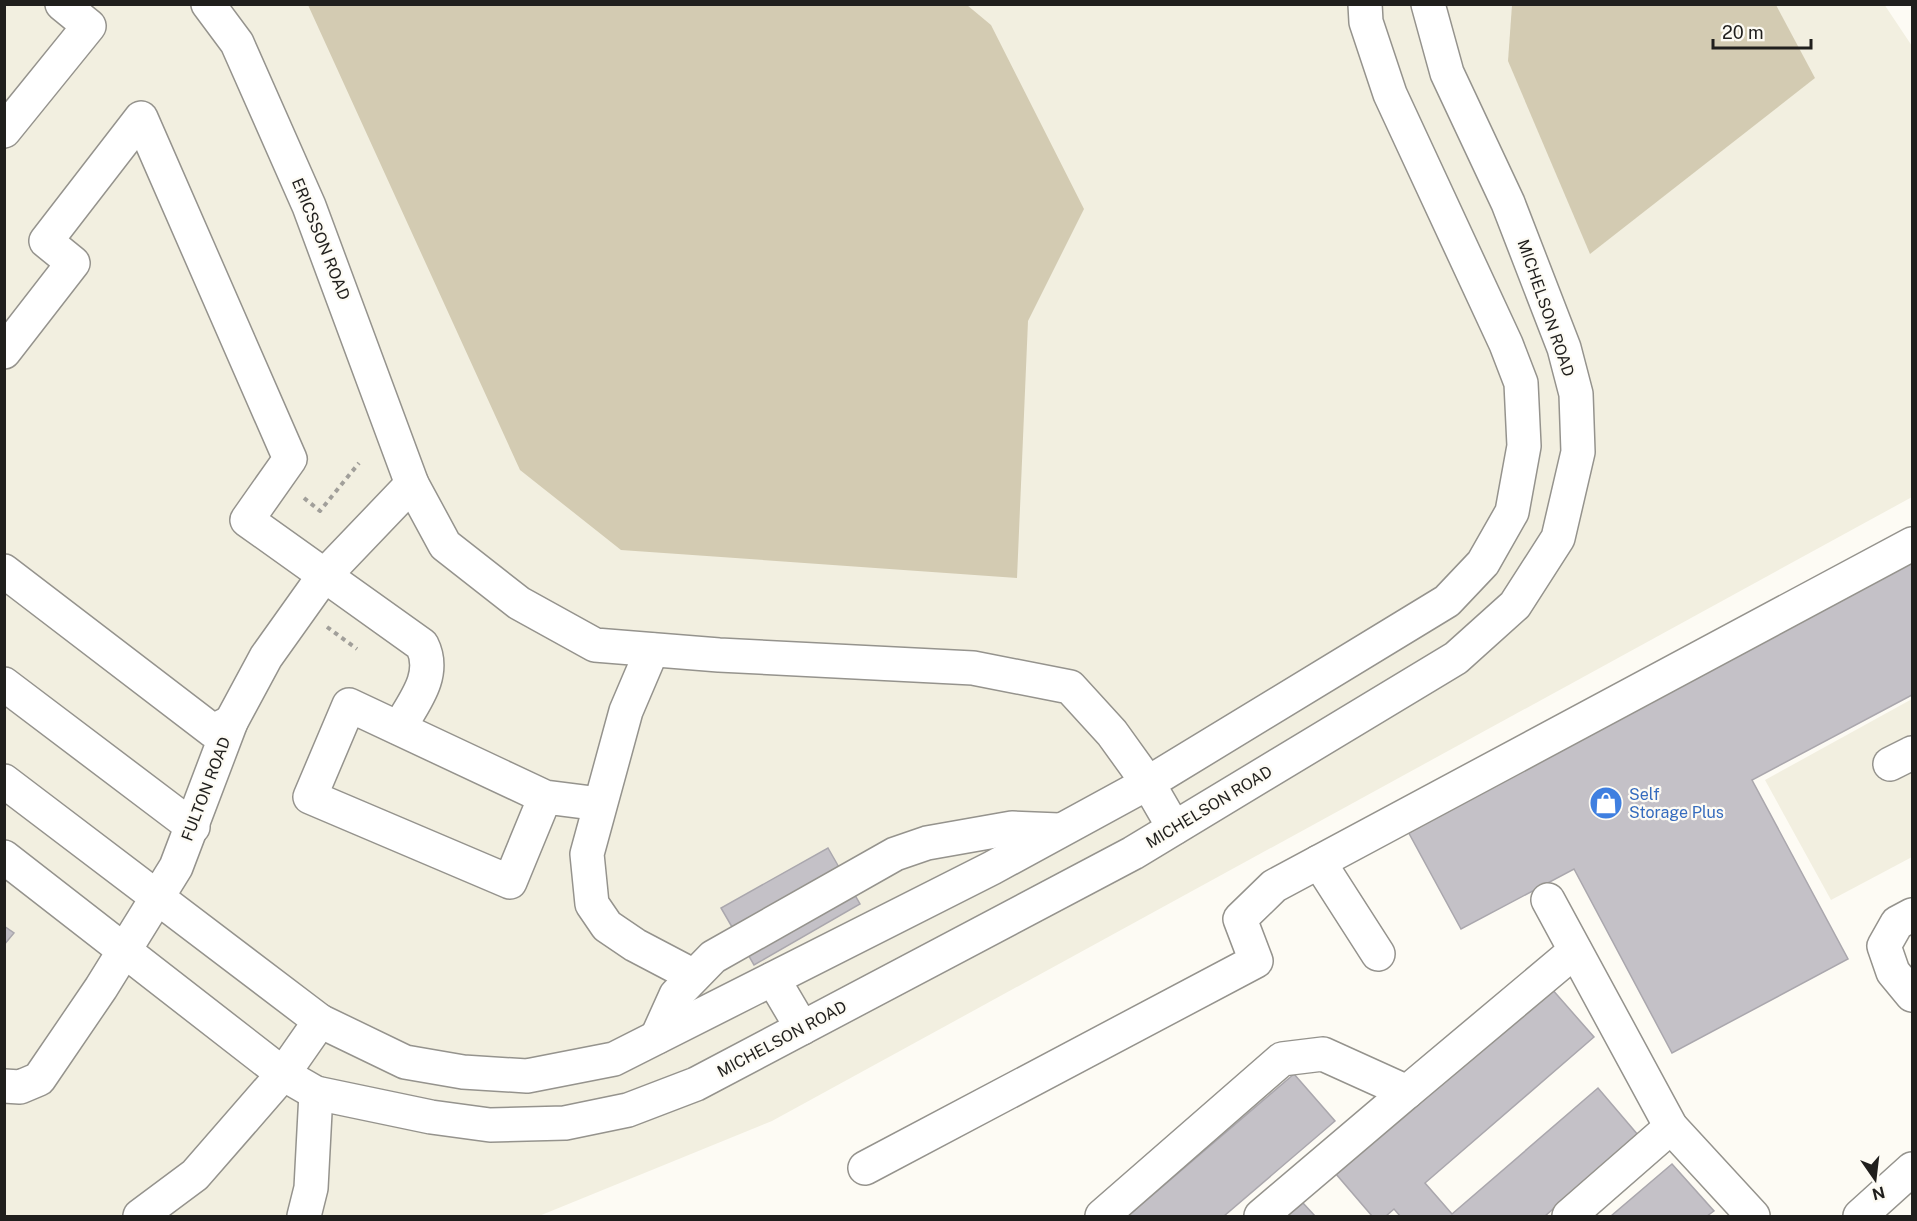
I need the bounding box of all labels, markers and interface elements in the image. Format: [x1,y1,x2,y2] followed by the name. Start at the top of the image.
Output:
[1713,12,1810,50] scale bar
[1722,22,1764,43] text: 20 m
[288,175,354,303] street label: ERICSSON ROAD
[1514,237,1578,379] street label: MICHELSON ROAD
[177,734,235,844] street label: FULTON ROAD
[1142,762,1276,852] street label: MICHELSON ROAD
[1588,785,1624,821] shop icon: Self Storage Plus
[1629,785,1724,822] place label: Self Storage Plus
[714,997,850,1081] street label: MICHELSON ROAD
[1845,1149,1905,1209] north arrow
[1870,1182,1887,1204] text: N

